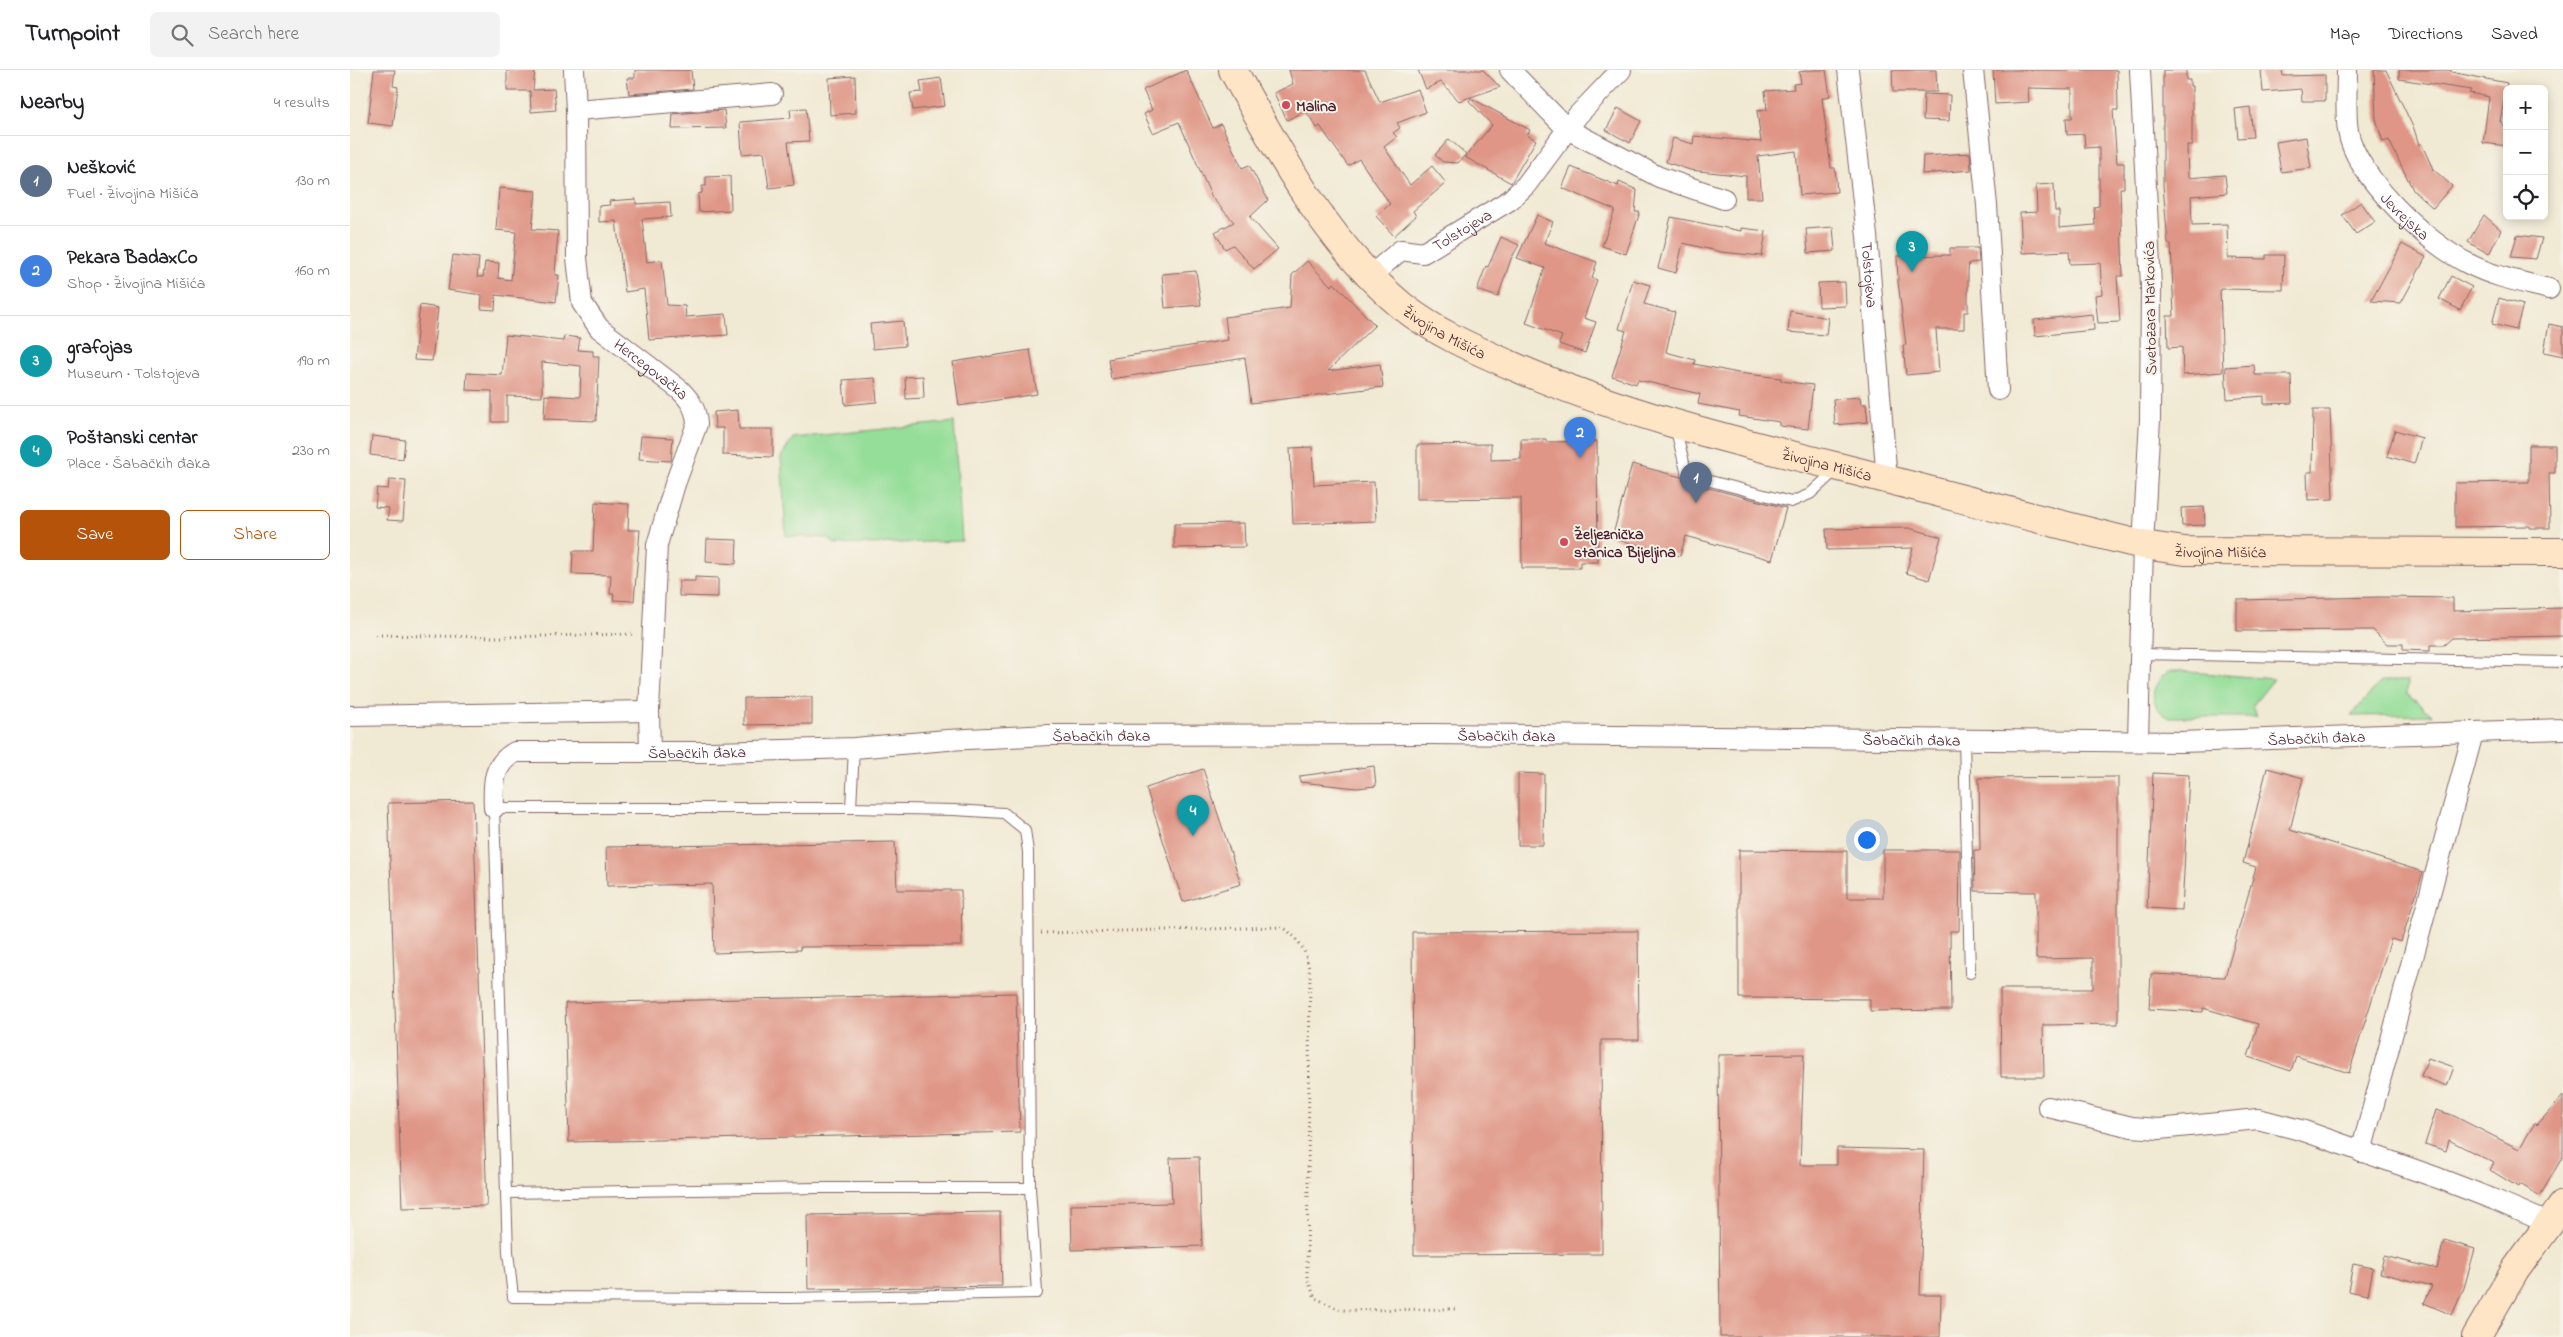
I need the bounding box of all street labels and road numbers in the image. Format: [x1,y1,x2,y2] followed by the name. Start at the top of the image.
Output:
[2373,188,2434,247] street label: Jevrejska
[1428,204,1497,258] street label: Tolstojeva
[1854,241,1883,309] street label: Tolstojeva
[2138,241,2164,375] street label: Svetozara Markovića
[1397,300,1489,367] street label: Živojina Mišića
[608,333,694,406] street label: Hercegovačka
[1779,443,1874,489] street label: Živojina Mišića
[2172,540,2267,565] street label: Živojina Mišića
[1457,724,1556,749] street label: Šabačkih đaka
[1053,725,1151,749] street label: Šabačkih đaka
[2267,726,2366,753] street label: Šabačkih đaka
[1862,729,1961,754] street label: Šabačkih đaka
[648,741,746,766] street label: Šabačkih đaka

